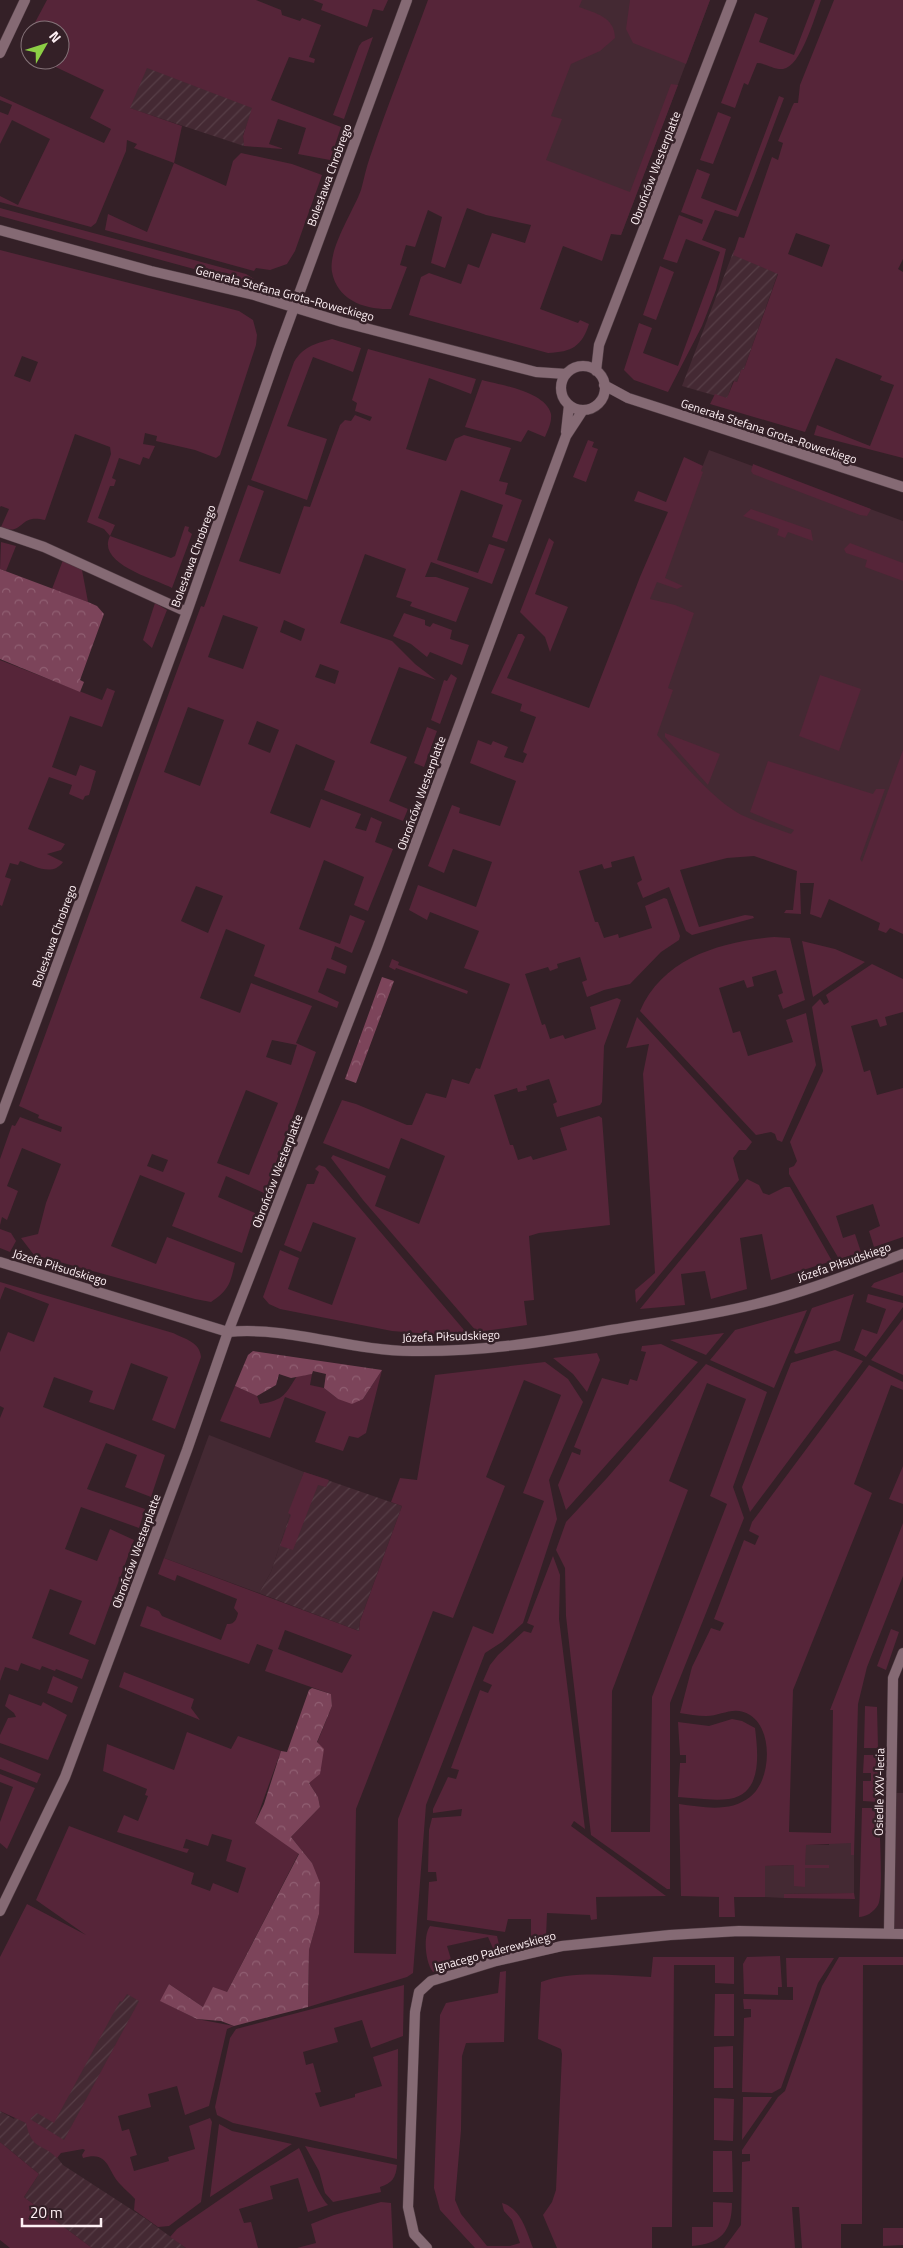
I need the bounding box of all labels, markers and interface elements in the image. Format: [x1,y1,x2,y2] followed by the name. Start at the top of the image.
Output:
[20,20,70,70] north arrow
[44,26,67,47] text: N
[625,108,685,228] street label: Obrońców Westerplatte
[302,121,356,229] street label: Bolesława Chrobrego
[194,260,376,326] street label: Generała Stefana Grota-Roweckiego
[678,393,860,469] street label: Generała Stefana Grota-Roweckiego
[166,502,220,610] street label: Bolesława Chrobrego
[391,733,451,853] street label: Obrońców Westerplatte
[27,882,81,990] street label: Bolesława Chrobrego
[247,1111,307,1231] street label: Obrońców Westerplatte
[795,1237,893,1287] street label: Józefa Piłsudskiego
[10,1244,110,1290] street label: Józefa Piłsudskiego
[402,1325,500,1347] street label: Józefa Piłsudskiego
[106,1491,166,1611] street label: Obrońców Westerplatte
[869,1748,889,1836] street label: Osiedle XXV-lecia
[432,1926,558,1976] street label: Ignacego Paderewskiego
[22,2196,101,2228] scale bar
[30,2201,63,2224] text: 20 m

